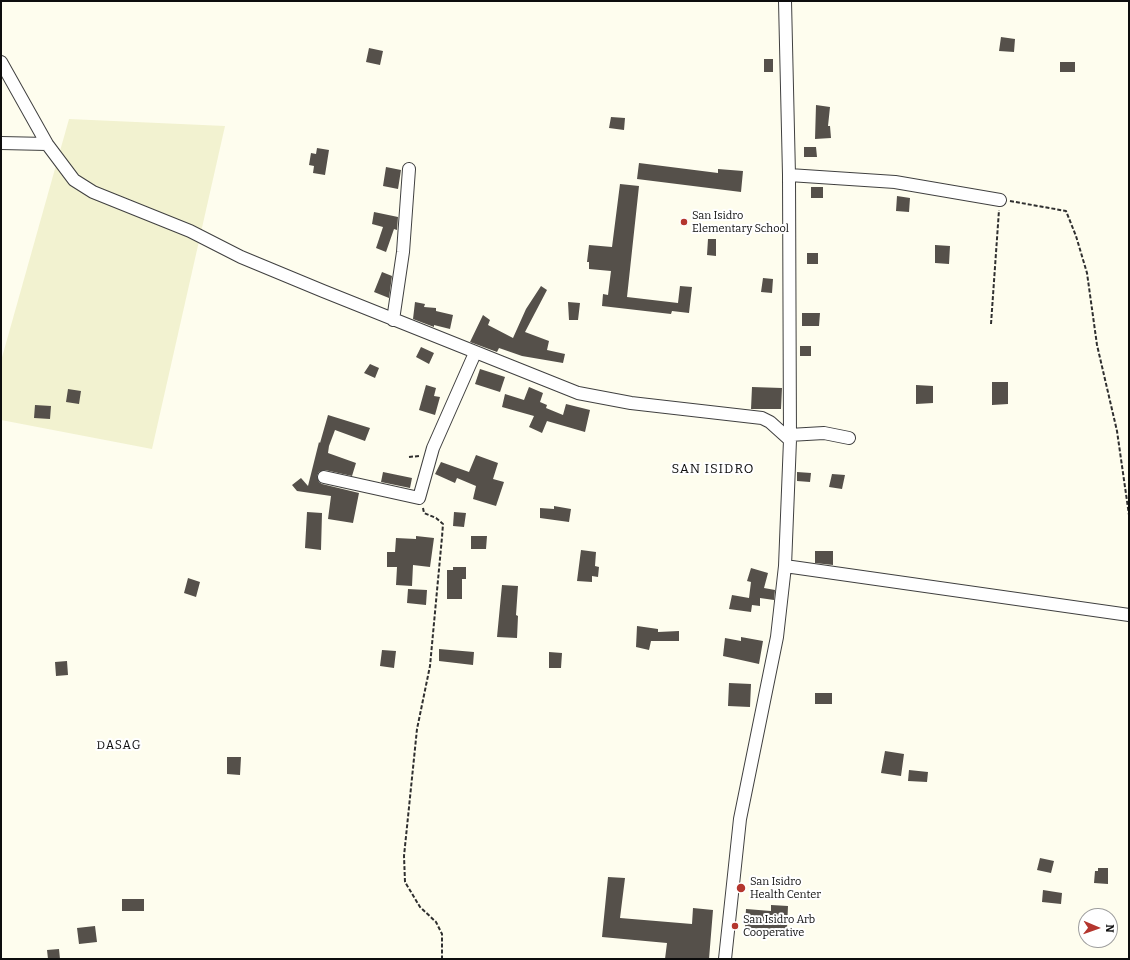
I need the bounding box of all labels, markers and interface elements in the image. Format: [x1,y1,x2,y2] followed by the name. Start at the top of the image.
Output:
[692,209,789,235] place label: San Isidro Elementary School
[679,217,689,227] marker: San Isidro Elementary School
[672,461,754,477] district label: SAN ISIDRO
[96,739,142,753] district label: DASAG
[750,875,821,901] place label: San Isidro Health Center
[735,882,747,894] marker: San Isidro Health Center
[1078,908,1118,948] north arrow
[743,913,815,939] place label: San Isidro Arb Cooperative
[730,921,740,931] marker: San Isidro Arb Cooperative
[1103,924,1116,933] text: N

